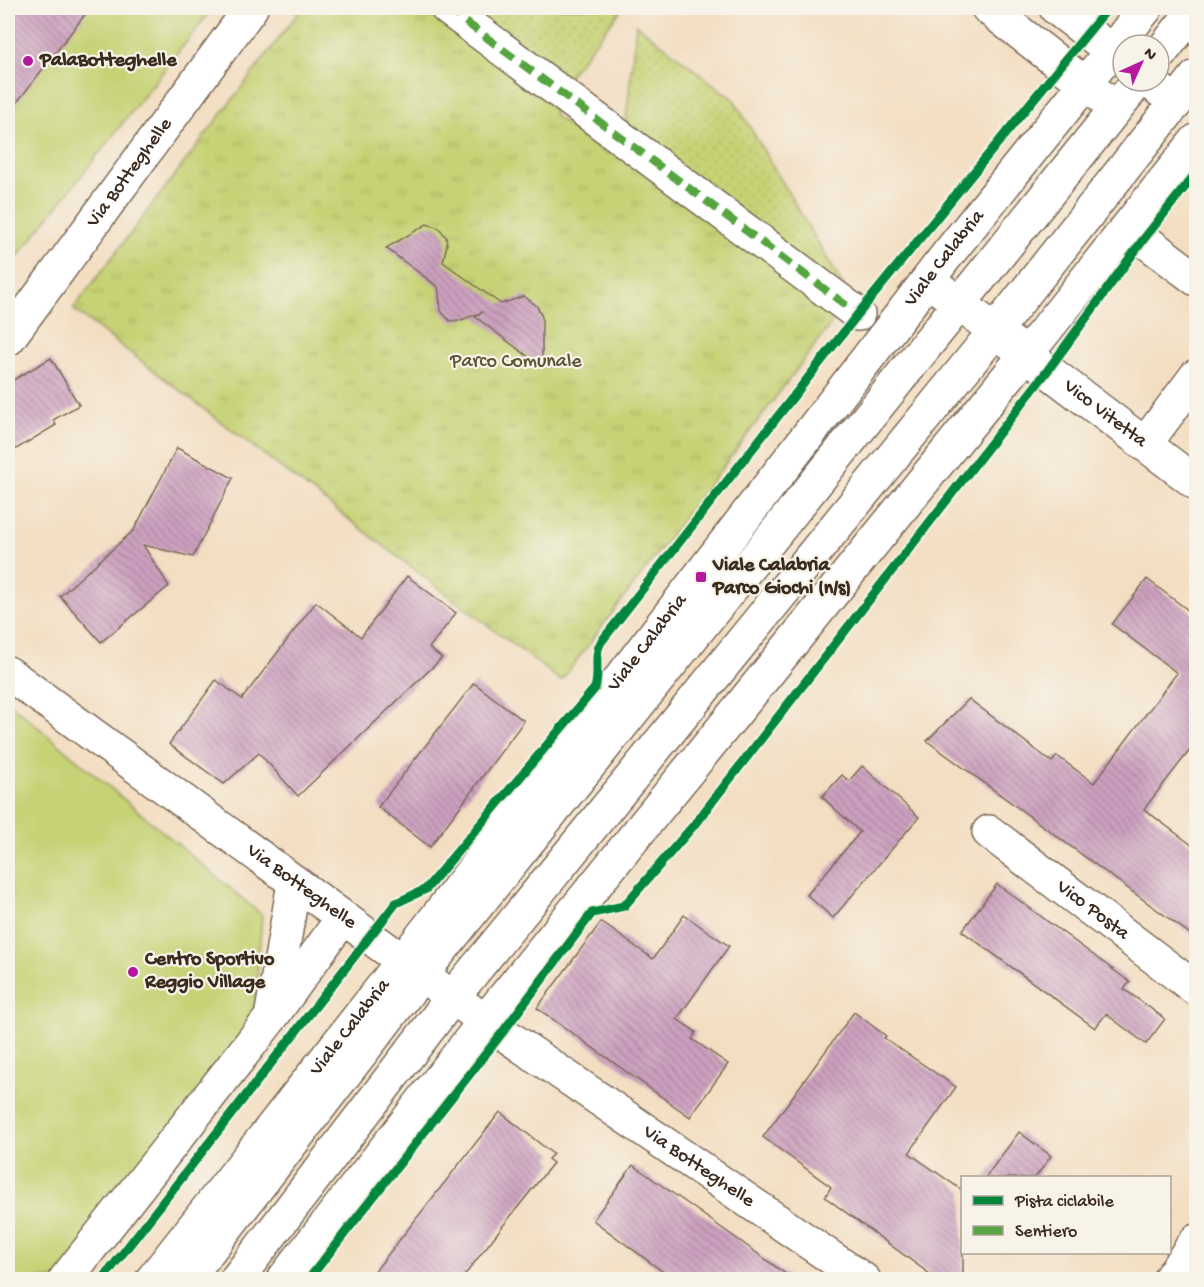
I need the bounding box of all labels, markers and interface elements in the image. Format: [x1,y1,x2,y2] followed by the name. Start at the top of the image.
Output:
[1111,33,1171,93] north arrow
[1139,44,1160,66] text: N
[39,50,177,73] place label: PalaBotteghelle
[21,54,35,68] marker: PalaBotteghelle
[82,113,178,233] street label: Via Botteghelle
[899,205,990,312] street label: Viale Calabria
[449,351,582,374] park label: Parco Comunale
[1058,374,1152,454] street label: Vico Vitetta
[712,555,851,601] place label: Viale Calabria Parco Giochi (n/s)
[694,570,708,584] marker: Viale Calabria Parco Giochi (n/s)
[602,589,693,697] street label: Viale Calabria
[241,839,361,935] street label: Via Botteghelle
[1051,875,1134,946] street label: Vico Posta
[144,949,275,995] place label: Centro Sportivo Reggio Village
[126,965,140,979] marker: Centro Sportivo Reggio Village
[305,974,396,1081] street label: Viale Calabria
[637,1120,759,1213] street label: Via Botteghelle
[961,1176,1171,1254] legend
[1014,1192,1115,1213] text: Pista ciclabile
[1015,1222,1077,1243] text: Sentiero

